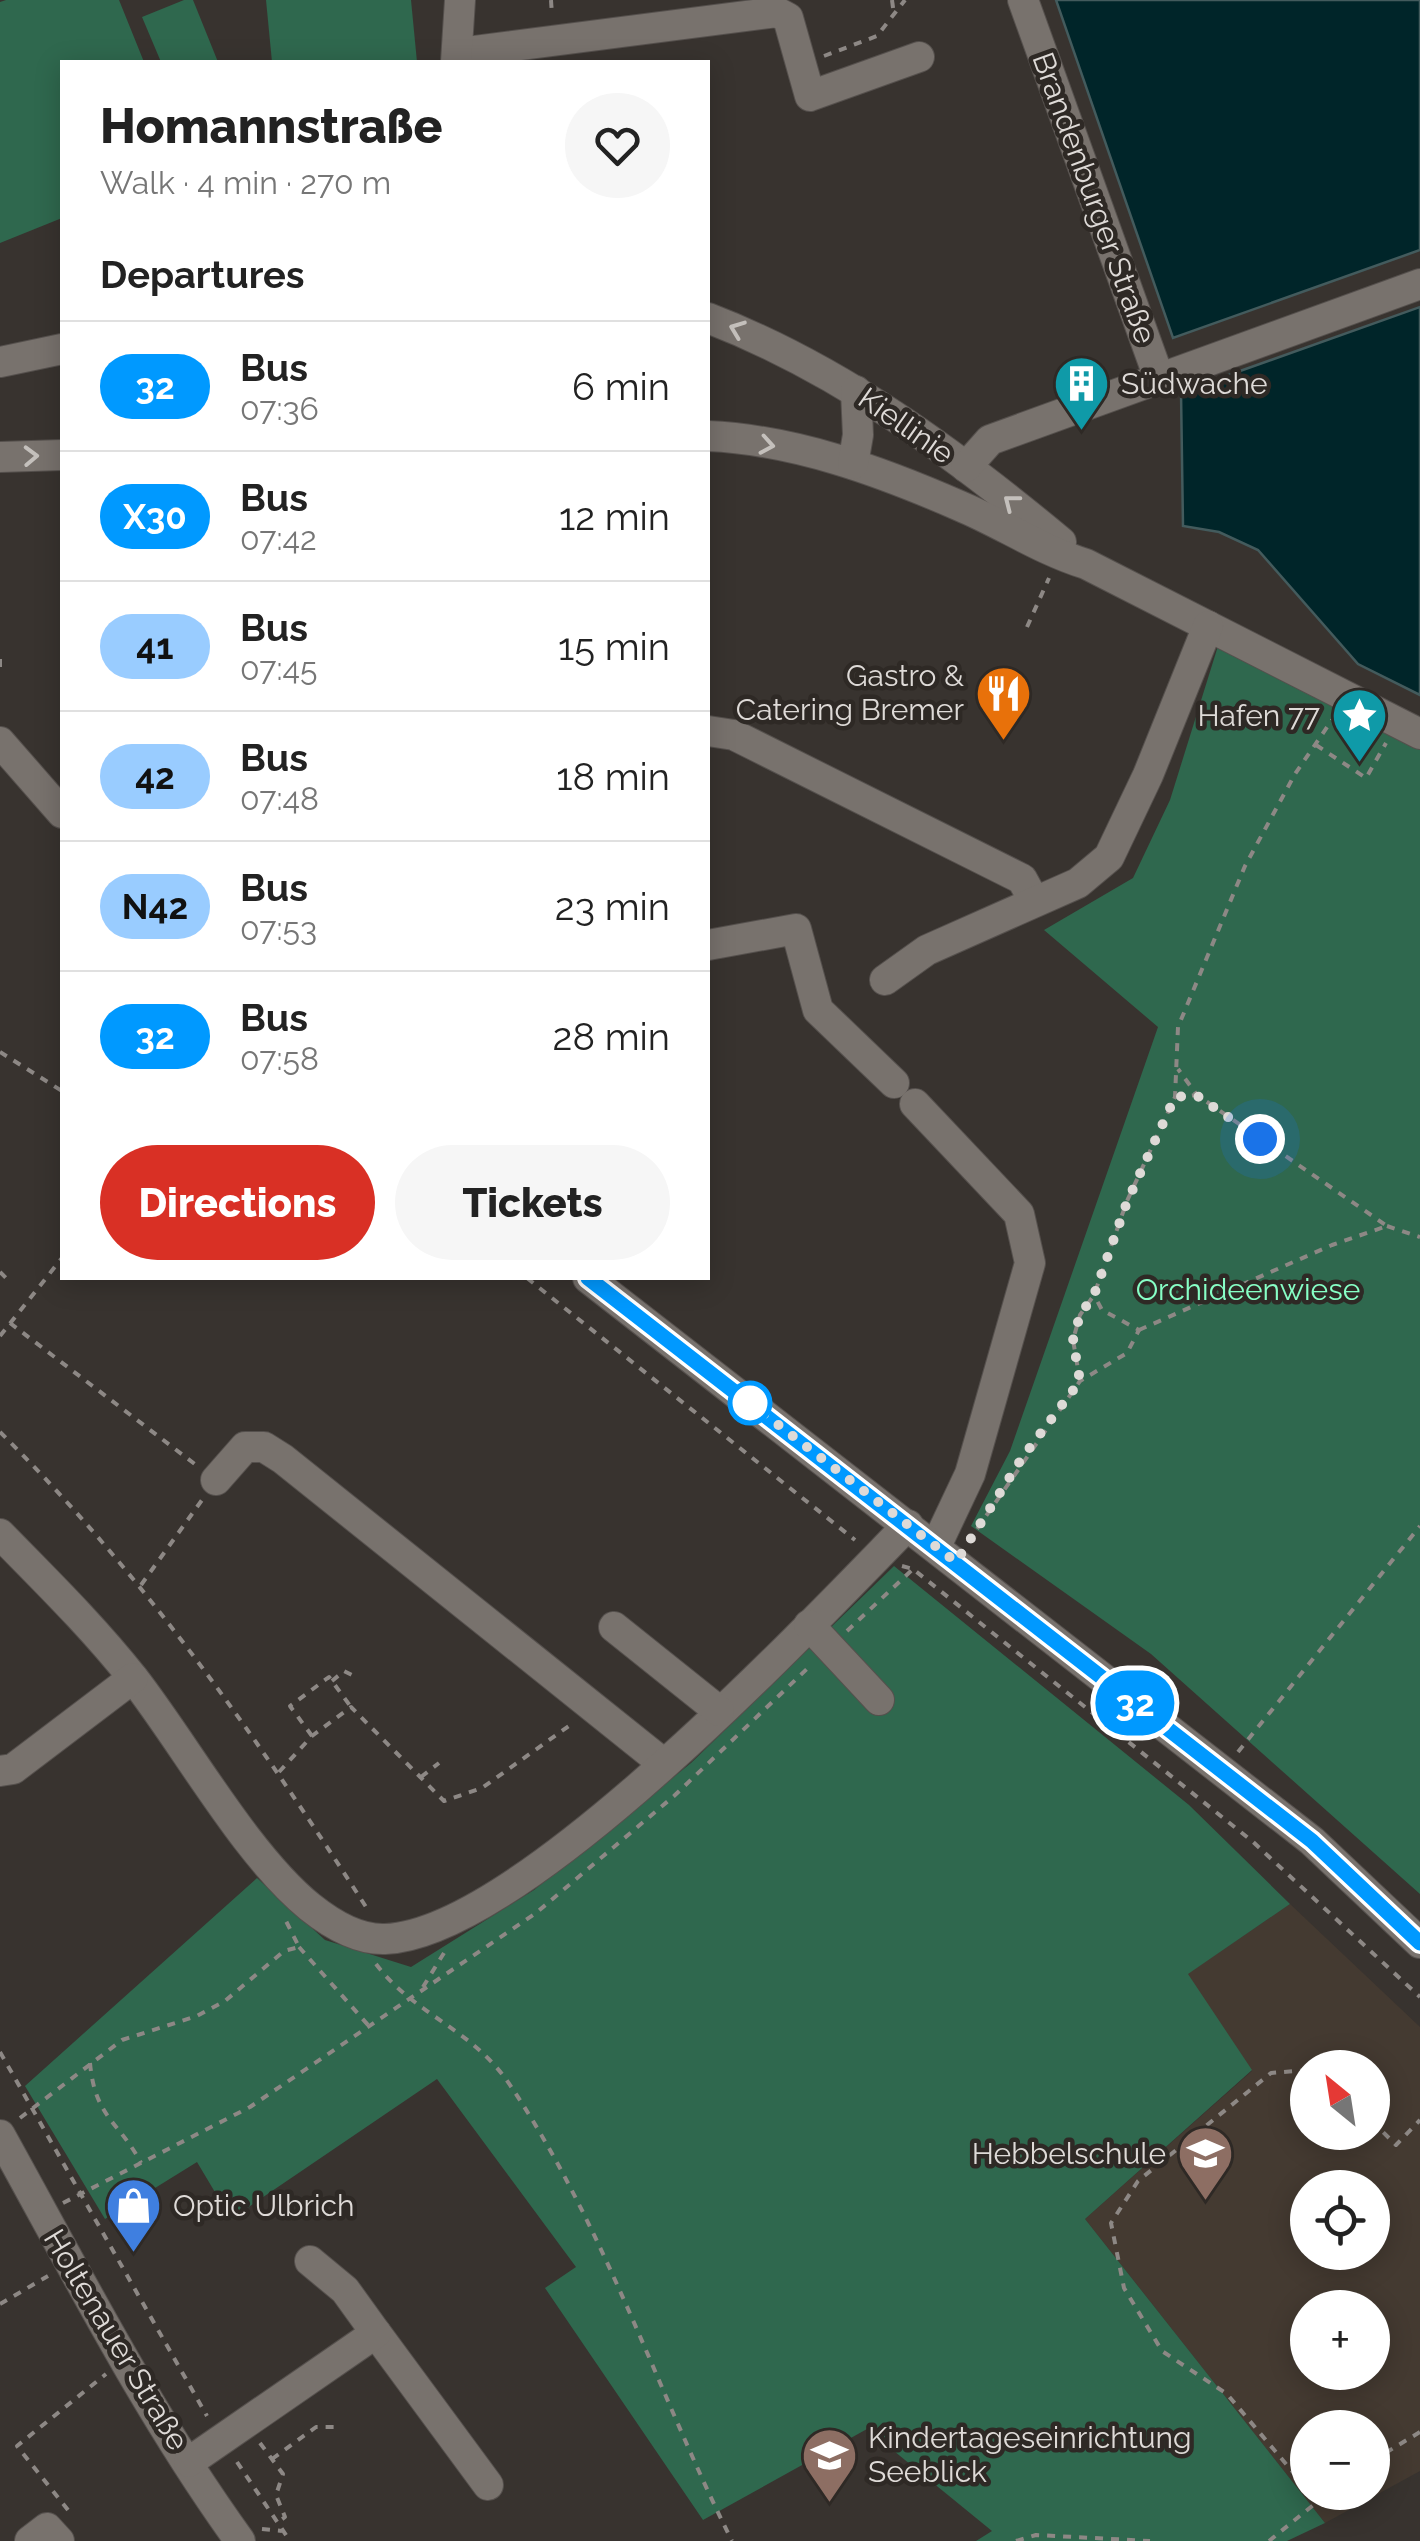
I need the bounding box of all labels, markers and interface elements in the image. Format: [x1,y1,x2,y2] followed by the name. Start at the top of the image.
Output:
[1026,48,1163,348] street label: Brandenburger Straße
[565,93,670,198] button: heart
[100,98,442,154] text: Homannstraße
[100,164,391,201] text: Walk · 4 min · 270 m
[100,252,305,297] text: Departures
[729,320,746,341] one-way arrow
[240,345,308,390] text: Bus
[1052,354,1112,433] building icon: Südwache
[572,364,670,409] text: 6 min
[135,366,175,407] text: 32
[1121,366,1268,401] place label: Südwache
[852,380,961,471] street label: Kiellinie
[240,390,319,427] text: 07:36
[759,434,775,455] one-way arrow
[24,446,40,467] one-way arrow
[240,475,308,520] text: Bus
[559,494,670,539] text: 12 min
[123,496,187,537] text: X30
[1004,496,1022,513] one-way arrow
[240,520,317,557] text: 07:42
[240,605,308,650] text: Bus
[558,624,670,669] text: 15 min
[136,626,174,667] text: 41
[240,650,317,687] text: 07:45
[736,658,964,727] place label: Gastro & Catering Bremer
[973,663,1033,742] restaurant icon: Gastro & Catering Bremer
[1329,686,1389,765] place icon: Hafen 77
[1198,698,1320,733] place label: Hafen 77
[240,735,308,780] text: Bus
[556,754,670,799] text: 18 min
[135,756,175,797] text: 42
[240,780,319,817] text: 07:48
[240,865,308,910] text: Bus
[555,884,670,929] text: 23 min
[122,886,188,927] text: N42
[240,910,317,947] text: 07:53
[240,995,308,1040] text: Bus
[553,1014,670,1059] text: 28 min
[135,1016,175,1057] text: 32
[240,1040,319,1077] text: 07:58
[1235,1114,1285,1164] your location
[100,1145,375,1260] button: Directions
[395,1145,670,1260] button: Tickets
[1136,1272,1360,1307] park label: Orchideenwiese
[729,1382,771,1424] unlabelled marker
[1090,1670,1180,1736] line badge: 32
[1115,1683,1155,1724] text: 32
[1290,2050,1390,2150] north arrow
[1290,2050,1390,2510] map controls
[1175,2124,1235,2203] school or university icon: Hebbelschule
[972,2136,1166,2171] place label: Hebbelschule
[1290,2170,1390,2270] button: locate
[104,2176,164,2255] shop icon: Optic Ulbrich
[173,2188,355,2223] place label: Optic Ulbrich
[37,2223,196,2456] street label: Holtenauer Straße
[1290,2290,1390,2390] button: +
[1290,2410,1390,2510] button: −
[868,2420,1192,2489] place label: Kindertageseinrichtung Seeblick
[799,2425,859,2504] school or university icon: Kindertageseinrichtung Seeblick

